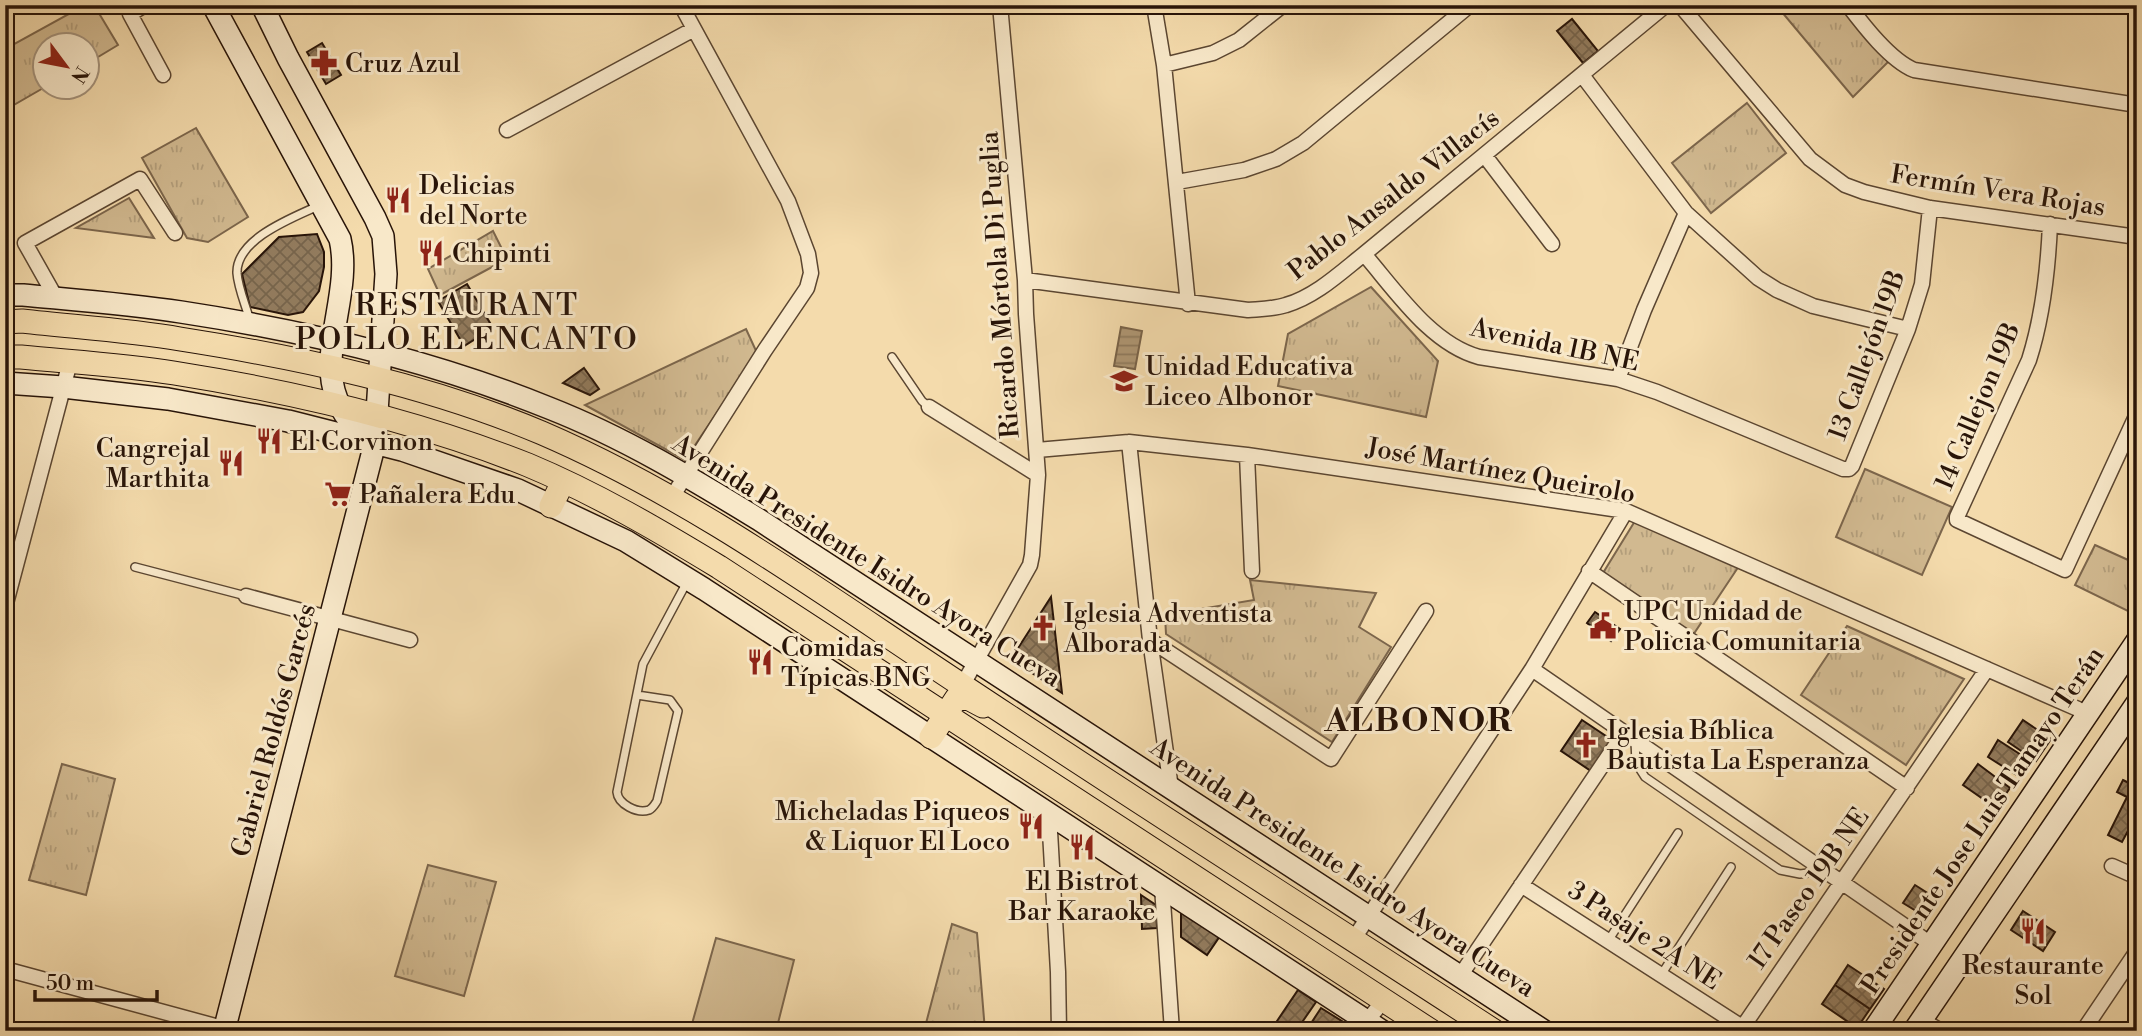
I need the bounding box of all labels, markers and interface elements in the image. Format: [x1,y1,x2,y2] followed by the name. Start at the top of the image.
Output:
[32,32,102,102] north arrow
[309,48,339,78] pharmacy icon: Cruz Azul
[345,48,461,80] place label: Cruz Azul
[65,62,94,87] text: N
[1281,102,1506,287] street label: Pablo Ansaldo Villacís
[973,129,1027,440] street label: Ricardo Mórtola Di Puglia
[1888,158,2108,224] street label: Fermín Vera Rojas
[419,170,528,232] place label: Delicias del Norte
[383,185,413,215] restaurant icon: Delicias del Norte
[416,238,446,268] restaurant icon: Chipinti
[452,238,551,270] place label: Chipinti
[1821,266,1913,445] street label: 13 Callejón 19B
[295,287,639,359] district label: RESTAURANT POLLO EL ENCANTO
[1466,311,1642,378] street label: Avenida 1B NE
[1928,318,2028,495] street label: 14 Callejon 19B
[1145,351,1354,413] place label: Unidad Educativa Liceo Albonor
[1109,366,1139,396] school or university icon: Unidad Educativa Liceo Albonor
[254,426,284,456] restaurant icon: El Corvinon
[290,426,433,458] place label: El Corvinon
[665,427,1067,695] street label: Avenida Presidente Isidro Ayora Cueva
[1363,431,1638,510] street label: José Martínez Queirolo
[96,433,211,495] place label: Cangrejal Marthita
[216,448,246,478] restaurant icon: Cangrejal Marthita
[323,479,353,509] supermarket icon: Pañalera Edu
[359,479,515,511] place label: Pañalera Edu
[1624,596,1862,658] place label: UPC Unidad de Policia Comunitaria
[1063,598,1273,660] place label: Iglesia Adventista Alborada
[225,600,323,860] street label: Gabriel Roldós Garcés
[1588,611,1618,641] public building icon: UPC Unidad de Policia Comunitaria
[1028,613,1058,643] church icon: Iglesia Adventista Alborada
[781,632,931,694] place label: Comidas Típicas BNG
[1854,641,2111,1000] street label: Presidente Jose Luis Tamayo Terán
[745,647,775,677] restaurant icon: Comidas Típicas BNG
[1323,701,1514,742] district label: ALBONOR
[1606,715,1870,777] place label: Iglesia Bíblica Bautista La Esperanza
[1571,730,1601,760] church icon: Iglesia Bíblica Bautista La Esperanza
[1143,731,1542,1005] street label: Avenida Presidente Isidro Ayora Cueva
[775,796,1010,858] place label: Micheladas Piqueos & Liquor El Loco
[1741,802,1876,975] street label: 17 Paseo 19B NE
[1016,811,1046,841] restaurant icon: Micheladas Piqueos & Liquor El Loco
[1067,832,1097,862] restaurant icon: El Bistrot Bar Karaoke
[1008,866,1155,928] place label: El Bistrot Bar Karaoke
[1562,874,1727,997] street label: 3 Pasaje 2A NE
[2018,916,2048,946] restaurant icon: Restaurante Sol
[1962,950,2104,1012] place label: Restaurante Sol
[35,959,158,1003] scale bar
[46,971,94,997] text: 50 m

